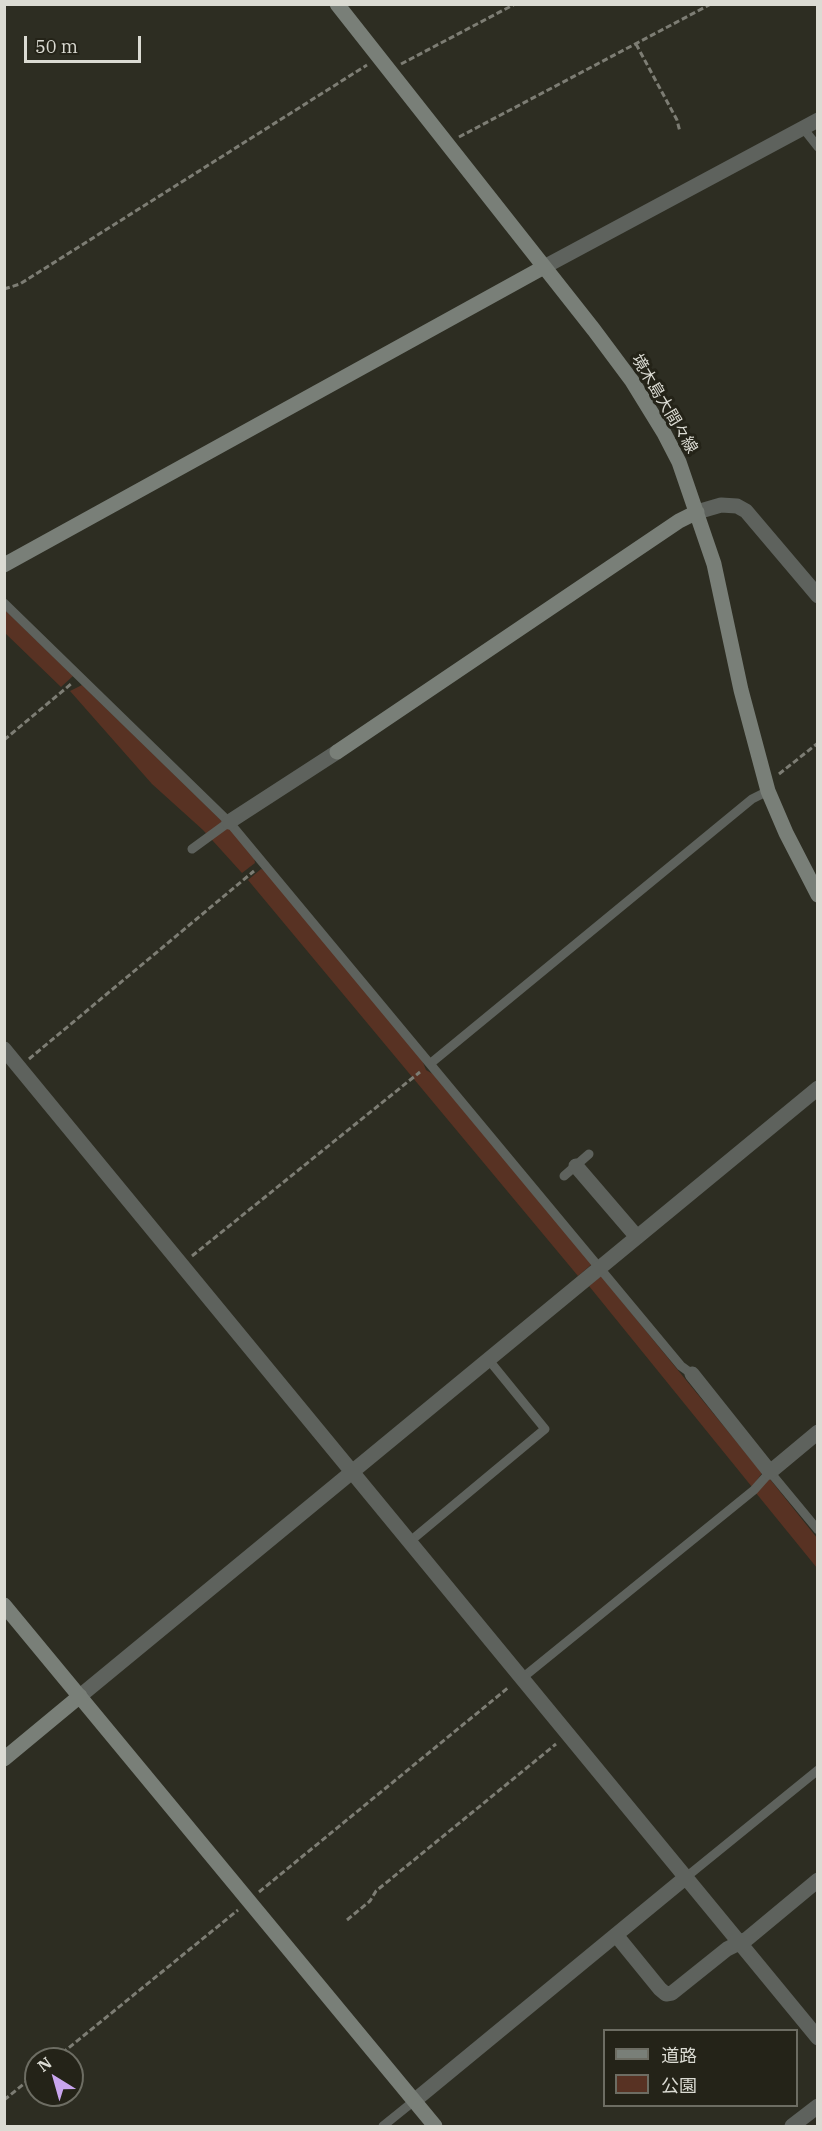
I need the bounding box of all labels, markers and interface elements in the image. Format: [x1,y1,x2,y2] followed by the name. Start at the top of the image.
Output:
[27,24,144,62] scale bar
[35,35,78,58] text: 50 m
[627,351,701,457] street label: 境木島大間々線
[603,2029,798,2107] legend
[661,2044,697,2067] text: 道路
[24,2047,84,2107] north arrow
[33,2052,55,2076] text: N
[661,2074,697,2097] text: 公園

